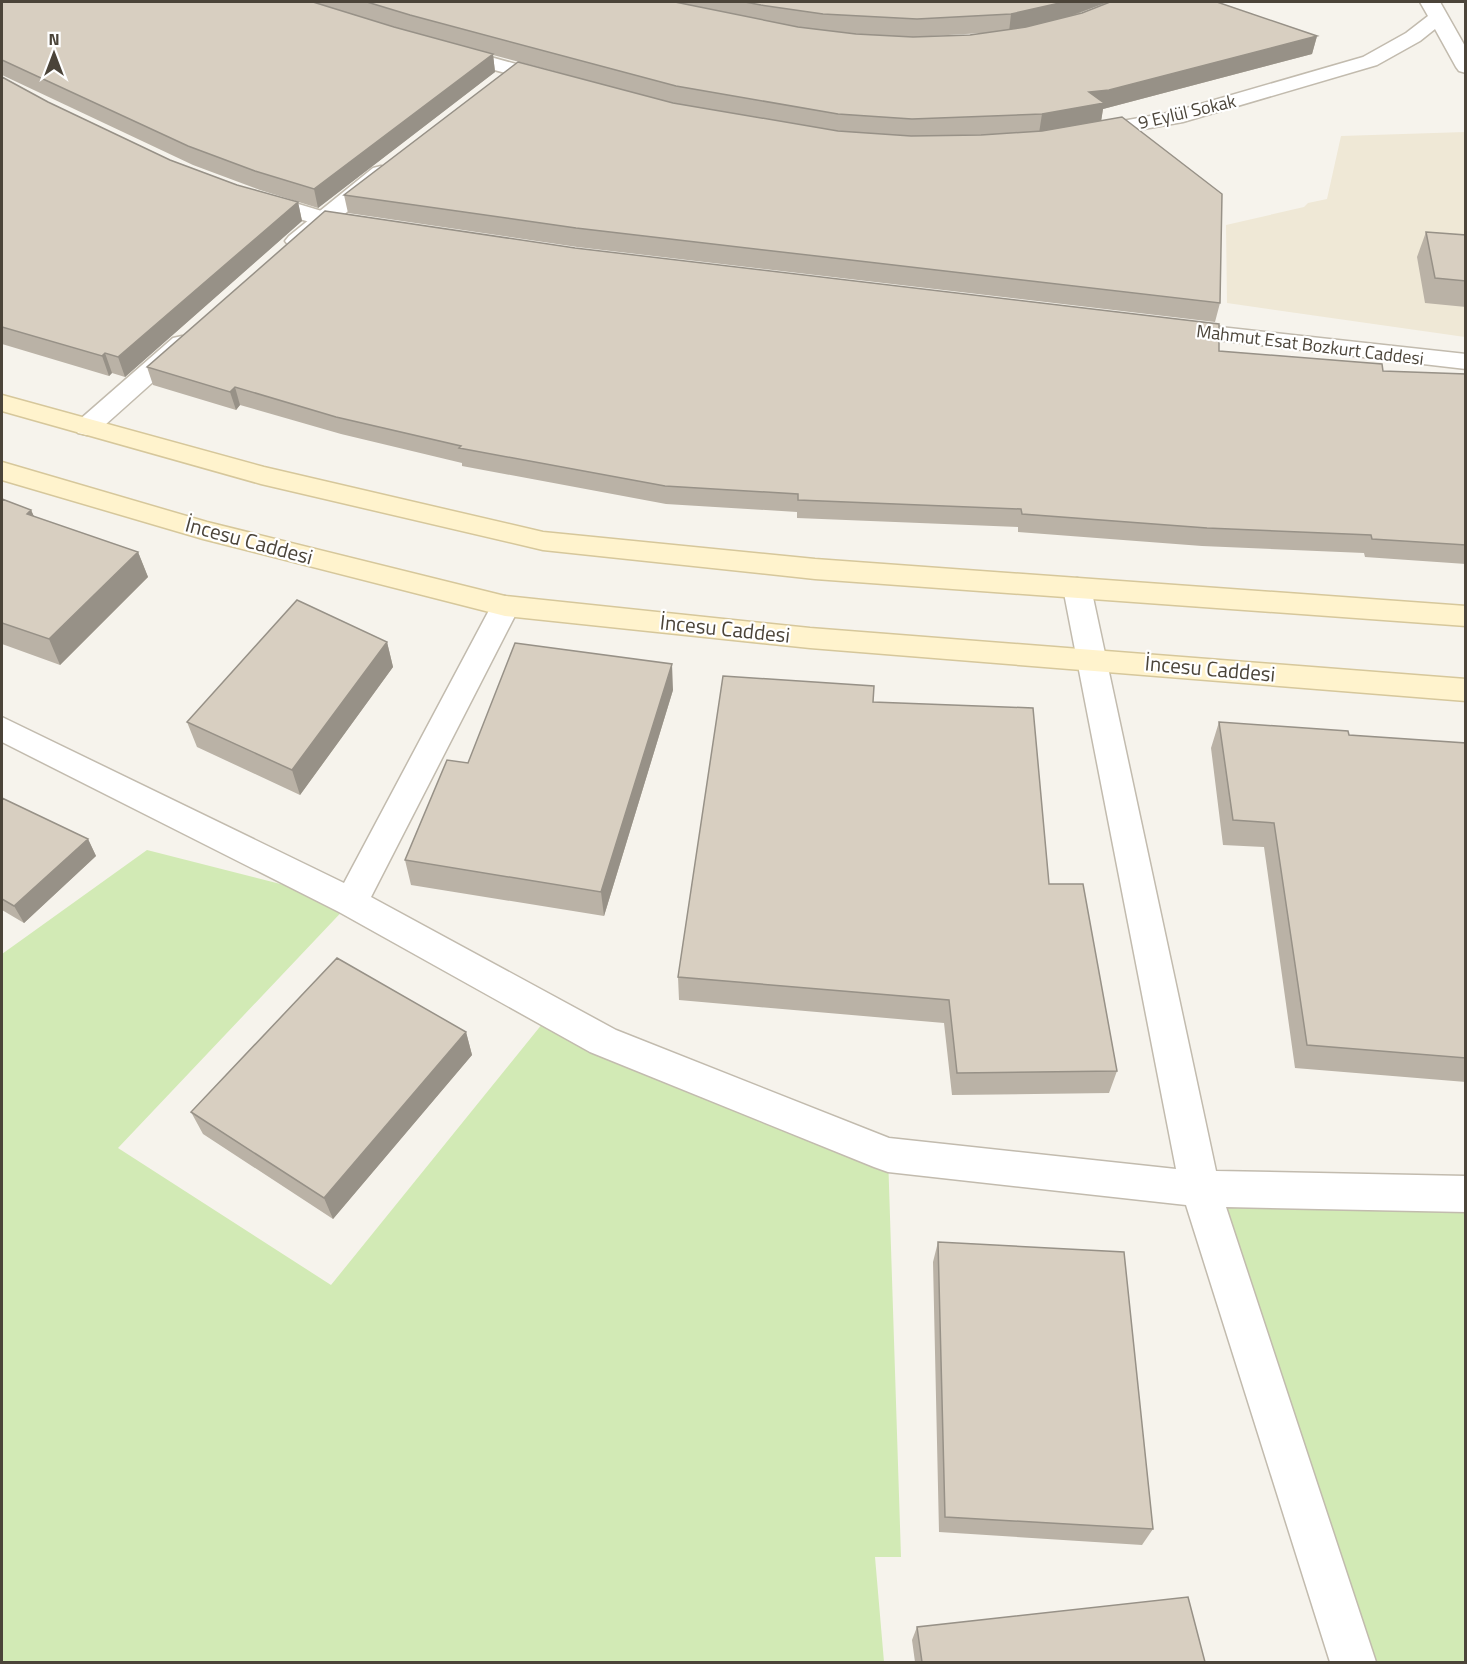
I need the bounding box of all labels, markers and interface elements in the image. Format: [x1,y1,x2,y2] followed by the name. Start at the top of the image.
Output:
[24,24,84,84] north arrow
[48,27,60,51] text: N
[1135,87,1239,136] street label: 9 Eylül Sokak
[1195,317,1425,372] street label: Mahmut Esat Bozkurt Caddesi
[182,508,317,572] street label: İncesu Caddesi
[658,605,792,651] street label: İncesu Caddesi
[1144,646,1277,690] street label: İncesu Caddesi

